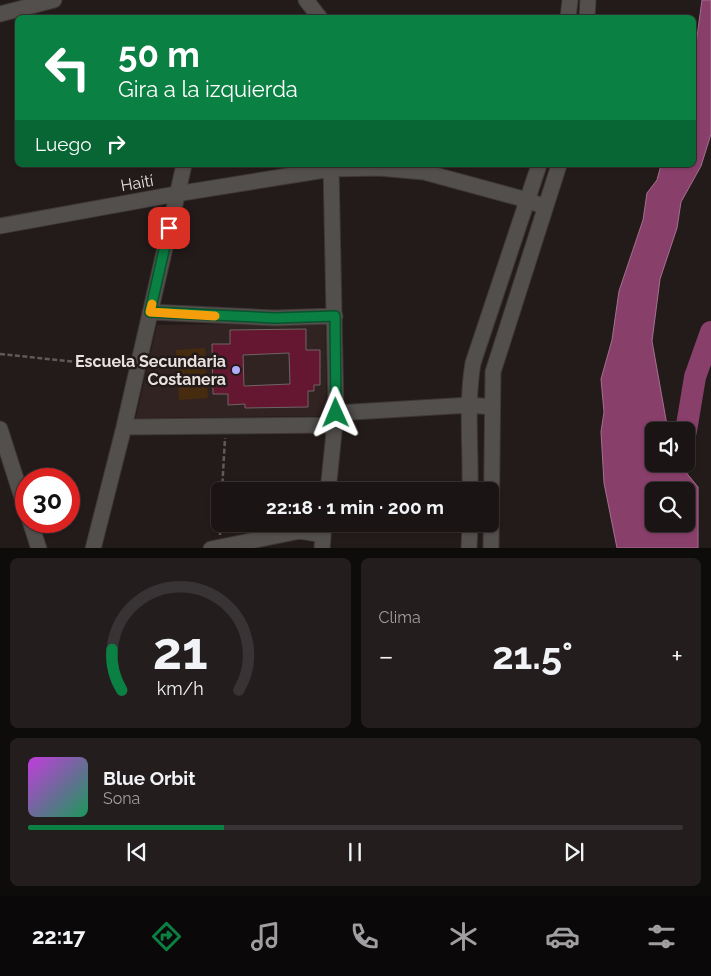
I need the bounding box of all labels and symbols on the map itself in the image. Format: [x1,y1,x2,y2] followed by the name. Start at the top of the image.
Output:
[119,171,155,195] street label: Haití
[148,207,190,249] pin
[75,352,226,389] place label: Escuela Secundaria Costanera
[230,364,242,376] marker: Escuela Secundaria Costanera
[309,386,361,438] position arrow
[15,468,80,533] speed limit sign: 30

